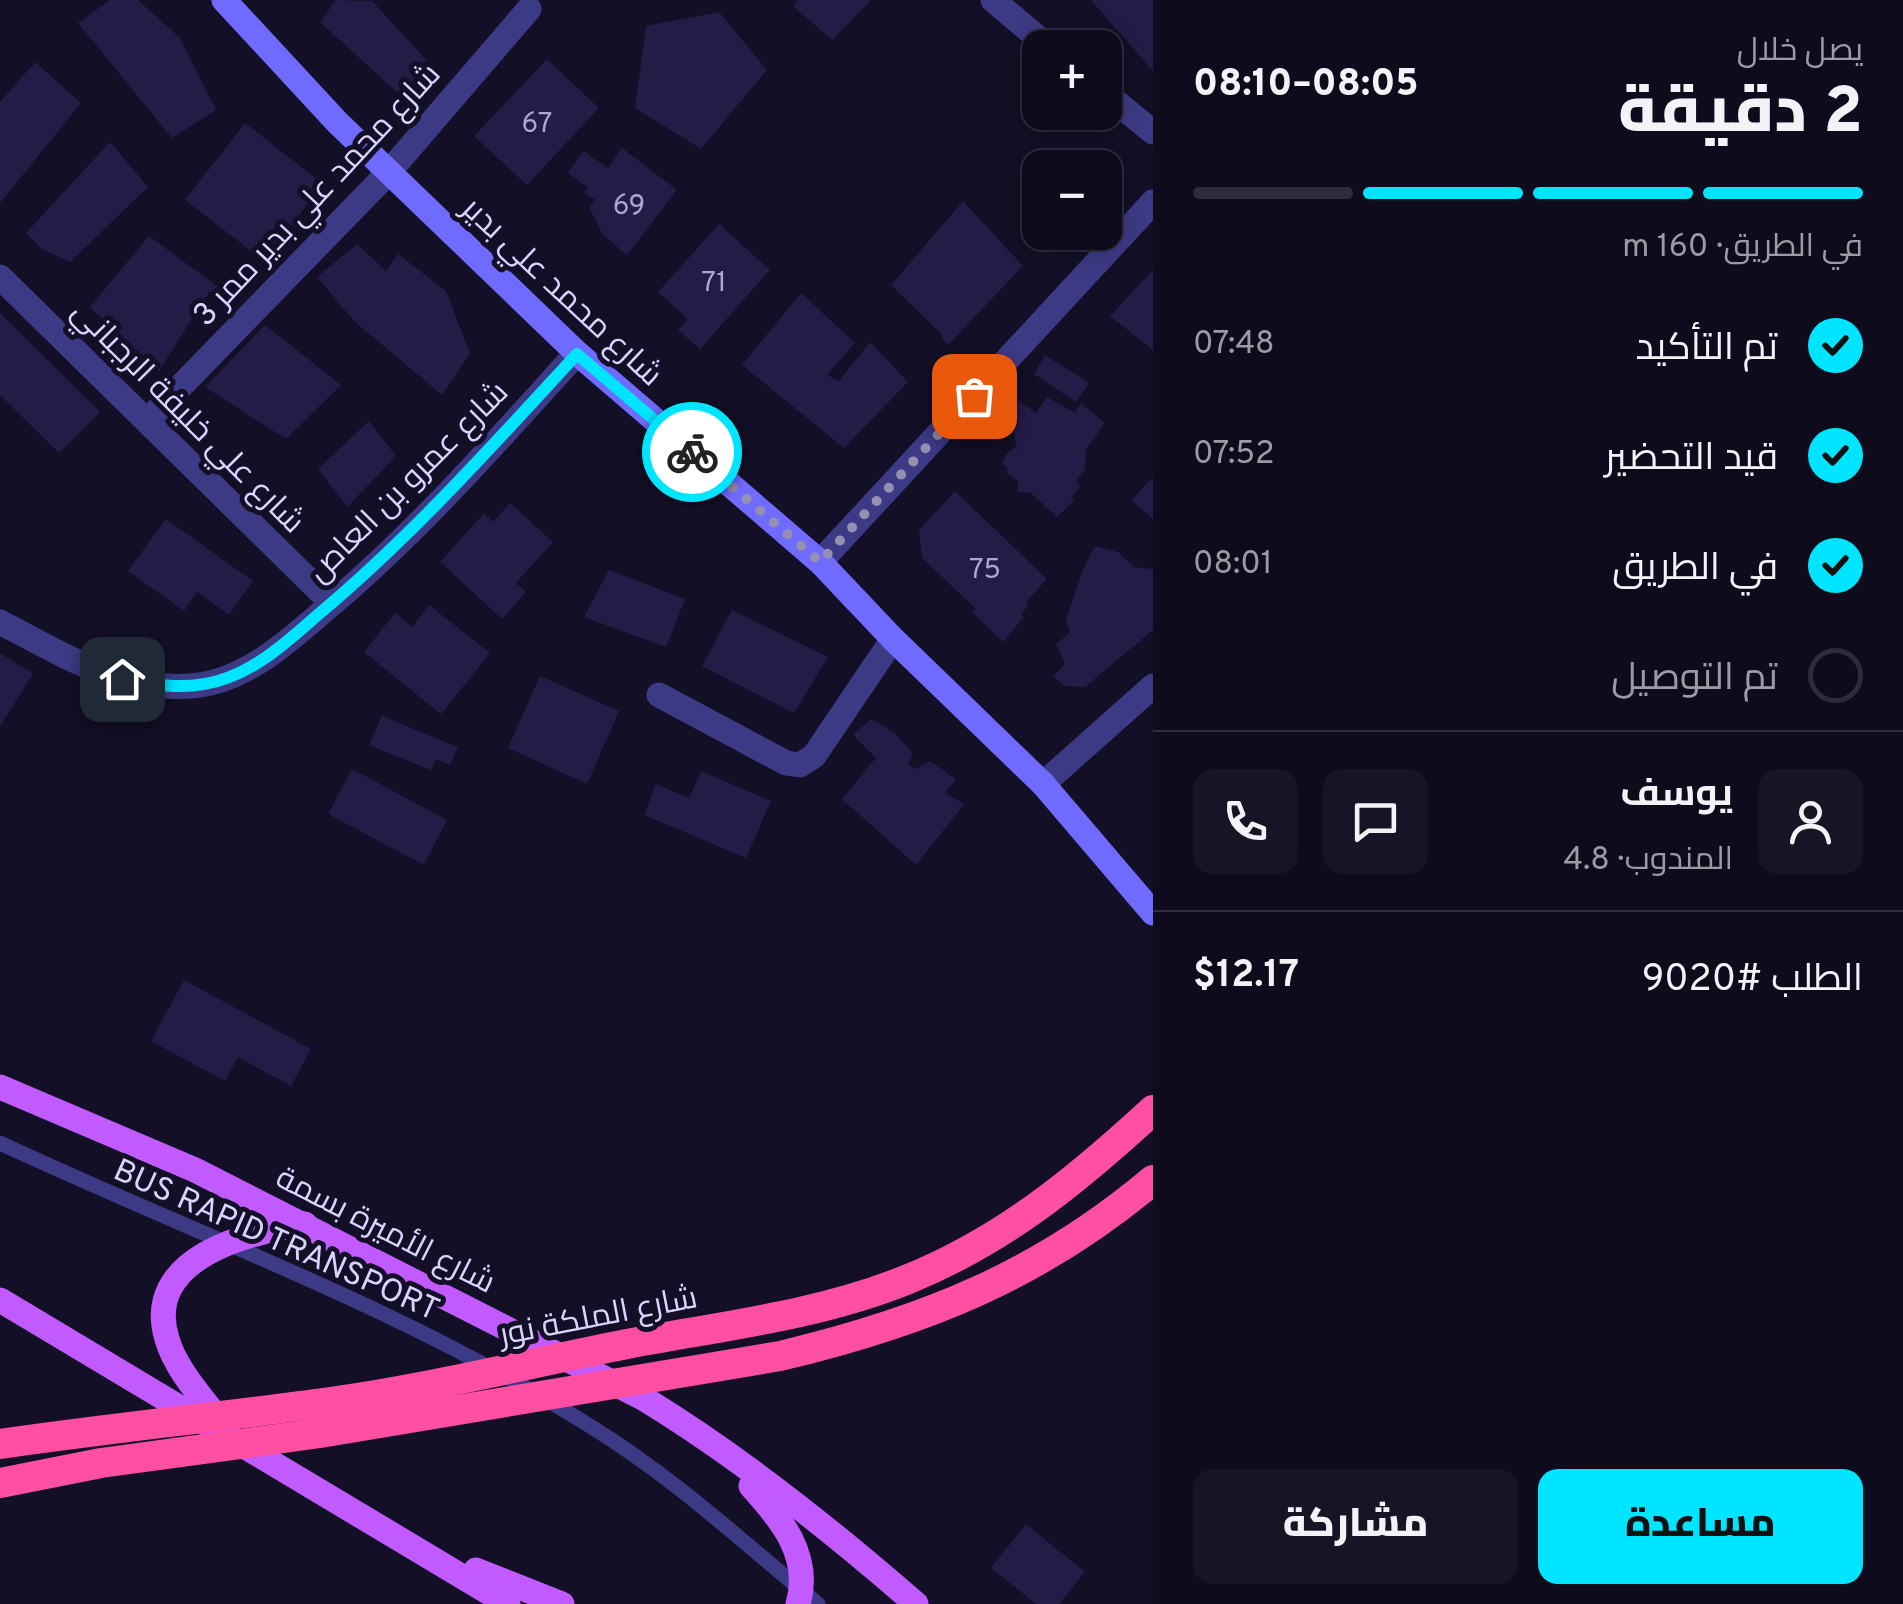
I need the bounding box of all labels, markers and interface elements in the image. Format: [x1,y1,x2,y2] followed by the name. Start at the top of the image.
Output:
[1022,30,1122,250] map controls
[1022,30,1122,130] button: +
[1737,32,1863,72] text: يصل خلال
[186,56,452,337] street label: شارع محمد علي بدير ممر 3
[1193,61,1419,110] text: 08:05–08:10
[1618,74,1863,156] text: 2 دقيقة
[522,107,552,143] house number: 67
[1022,150,1122,250] button: −
[450,189,669,398] street label: شارع محمد علي بدير
[613,189,645,225] house number: 69
[1622,228,1863,268] text: في الطريق · 160 m
[701,266,727,302] house number: 71
[60,293,312,545] street label: شارع علي خليفة الرجباني
[1808,318,1863,373] icon: check
[1193,325,1275,365] text: 07:48
[1636,325,1778,374] text: تم التأكيد
[932,354,1017,439] pin
[947,369,1002,424] icon: bag
[300,374,518,592] street label: شارع عمرو بن العاص
[642,402,742,502] courier
[665,425,720,480] icon: bike
[1808,428,1863,483] icon: check
[1193,435,1275,475] text: 07:52
[1605,435,1778,484] text: قيد التحضير
[1808,538,1863,593] icon: check
[1193,545,1273,585] text: 08:01
[1612,545,1778,594] text: في الطريق
[969,553,1001,589] house number: 75
[80,637,165,722] pin
[95,652,150,707] icon: home
[1611,655,1778,704] text: تم التوصيل
[1193,769,1298,874] button: phone
[1323,769,1428,874] button: chat
[1758,769,1863,874] button: person
[1620,771,1733,820] text: يوسف
[1563,841,1733,881] text: المندوب · 4.8
[1193,952,1299,1001] text: $12.17
[1642,956,1863,1005] text: الطلب #9020
[107,1152,445,1332] street label: BUS RAPID TRANSPORT
[268,1159,501,1304] street label: شارع الأميرة بسمة
[494,1279,701,1357] street label: شارع الملكة نور
[1193,1469,1518,1584] button: مشاركة
[1538,1469,1863,1584] button: مساعدة

